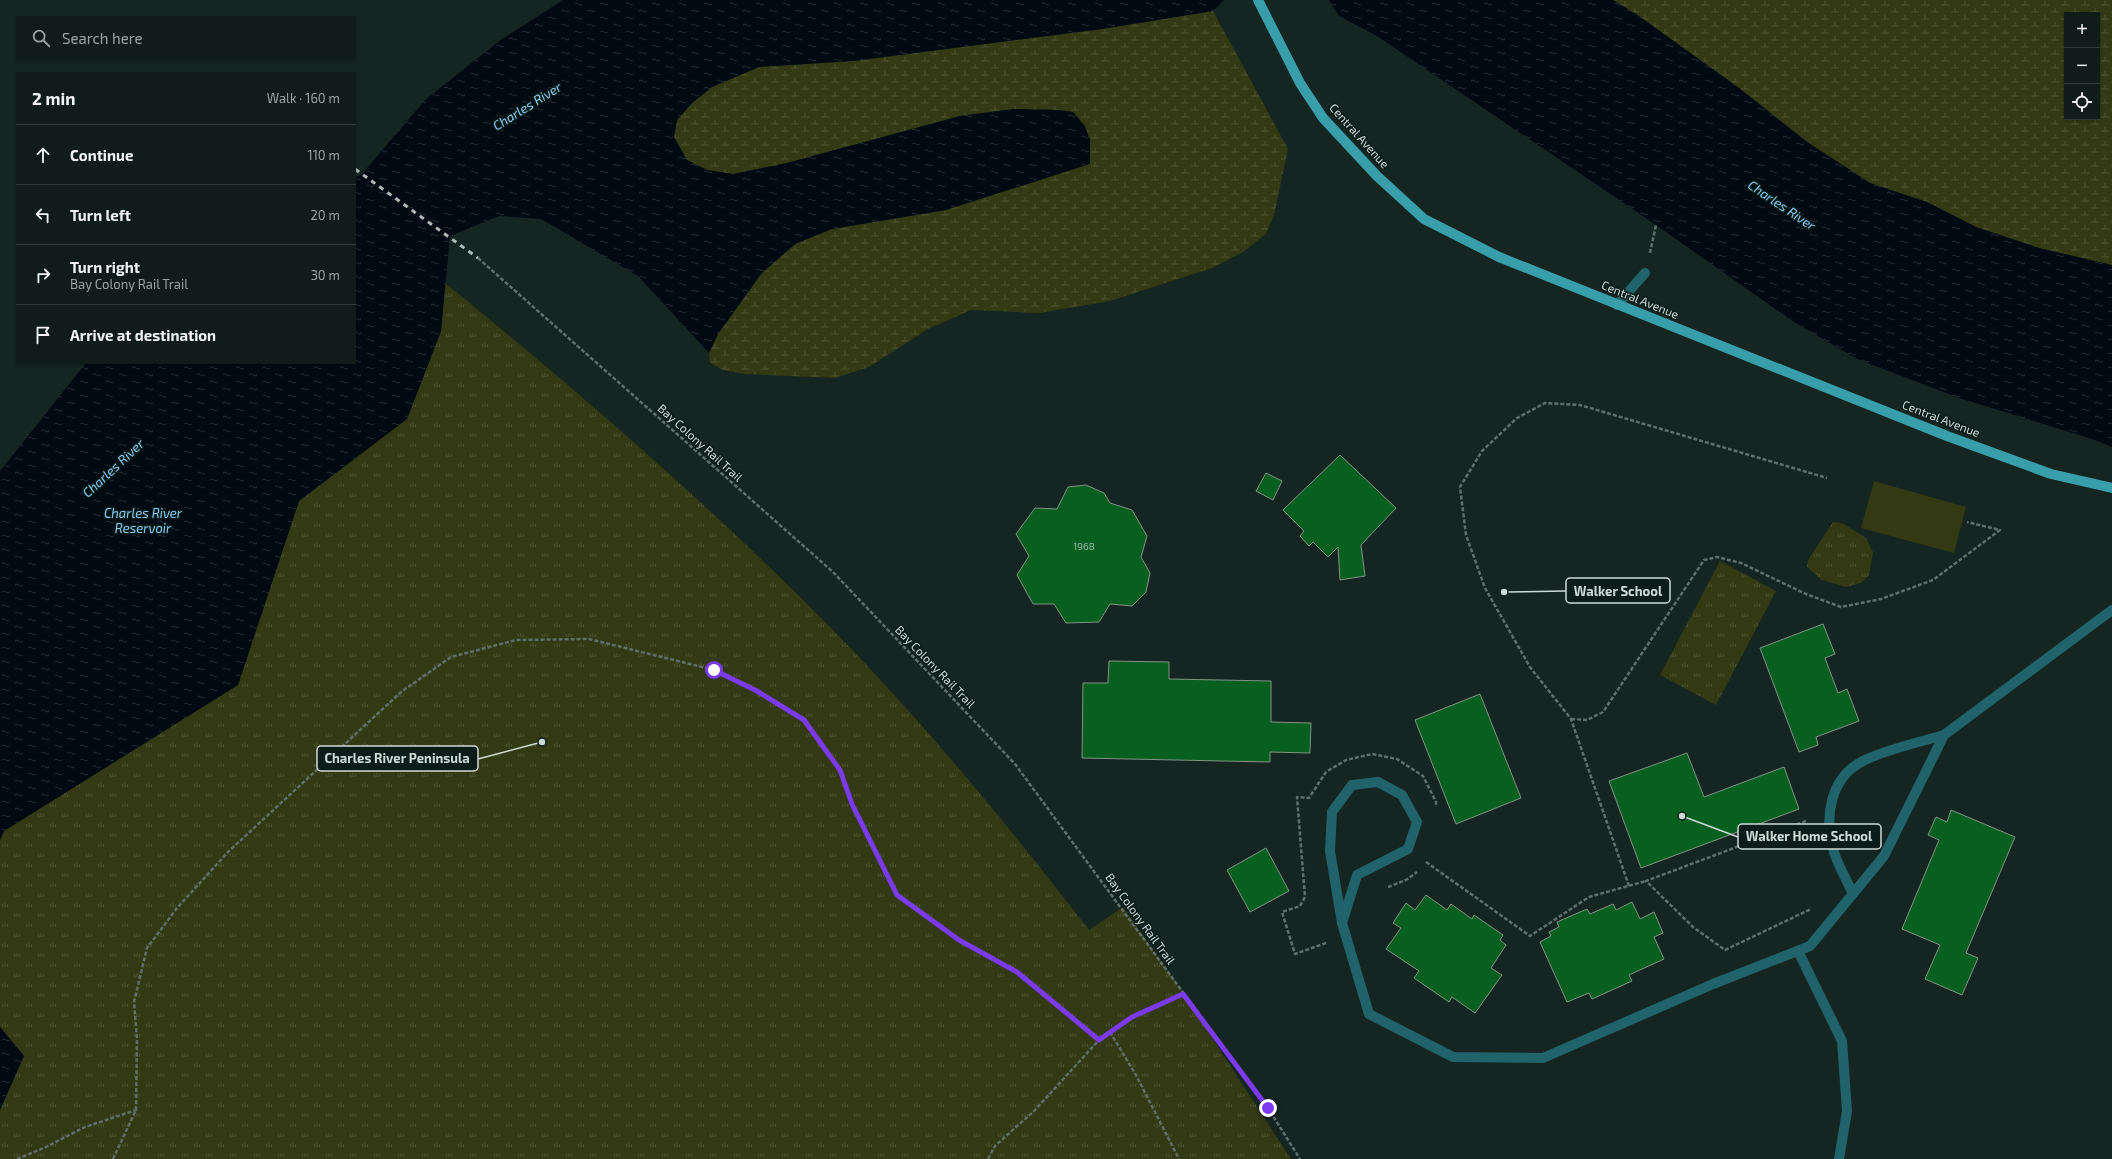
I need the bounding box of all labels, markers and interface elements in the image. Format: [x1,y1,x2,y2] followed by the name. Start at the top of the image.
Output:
[2064,12,2100,120] map controls
[2064,12,2100,48] button: +
[16,16,356,60] search box
[30,27,52,49] icon: search
[62,29,143,47] text: Search here
[2064,48,2100,84] button: −
[490,78,565,133] water label: Charles River
[2064,84,2100,120] button: locate
[32,88,75,108] text: 2 min
[267,90,340,106] text: Walk · 160 m
[1327,100,1392,171] street label: Central Avenue
[32,144,54,166] icon: ahead
[70,146,133,164] text: Continue
[308,147,340,163] text: 110 m
[1745,177,1820,234] water label: Charles River
[32,204,54,226] icon: left
[70,206,131,224] text: Turn left
[311,207,340,223] text: 20 m
[70,258,140,276] text: Turn right
[32,264,54,286] icon: right
[311,267,340,283] text: 30 m
[70,276,188,292] text: Bay Colony Rail Trail
[1600,277,1681,321] street label: Central Avenue
[32,324,54,346] icon: arrive
[70,326,216,344] text: Arrive at destination
[1901,397,1982,439] street label: Central Avenue
[655,401,746,484] street label: Bay Colony Rail Trail
[79,435,148,500] water label: Charles River
[104,505,183,536] water label: Charles River Reservoir
[1073,540,1095,552] house number: 1968
[1566,578,1670,603] callout: Walker School
[1574,583,1663,599] text: Walker School
[893,622,979,711] street label: Bay Colony Rail Trail
[705,661,723,679] route start
[317,746,478,771] callout: Charles River Peninsula
[324,750,470,766] text: Charles River Peninsula
[1738,824,1881,849] callout: Walker Home School
[1746,828,1873,844] text: Walker Home School
[1103,870,1179,967] street label: Bay Colony Rail Trail
[1259,1099,1277,1117] route end

